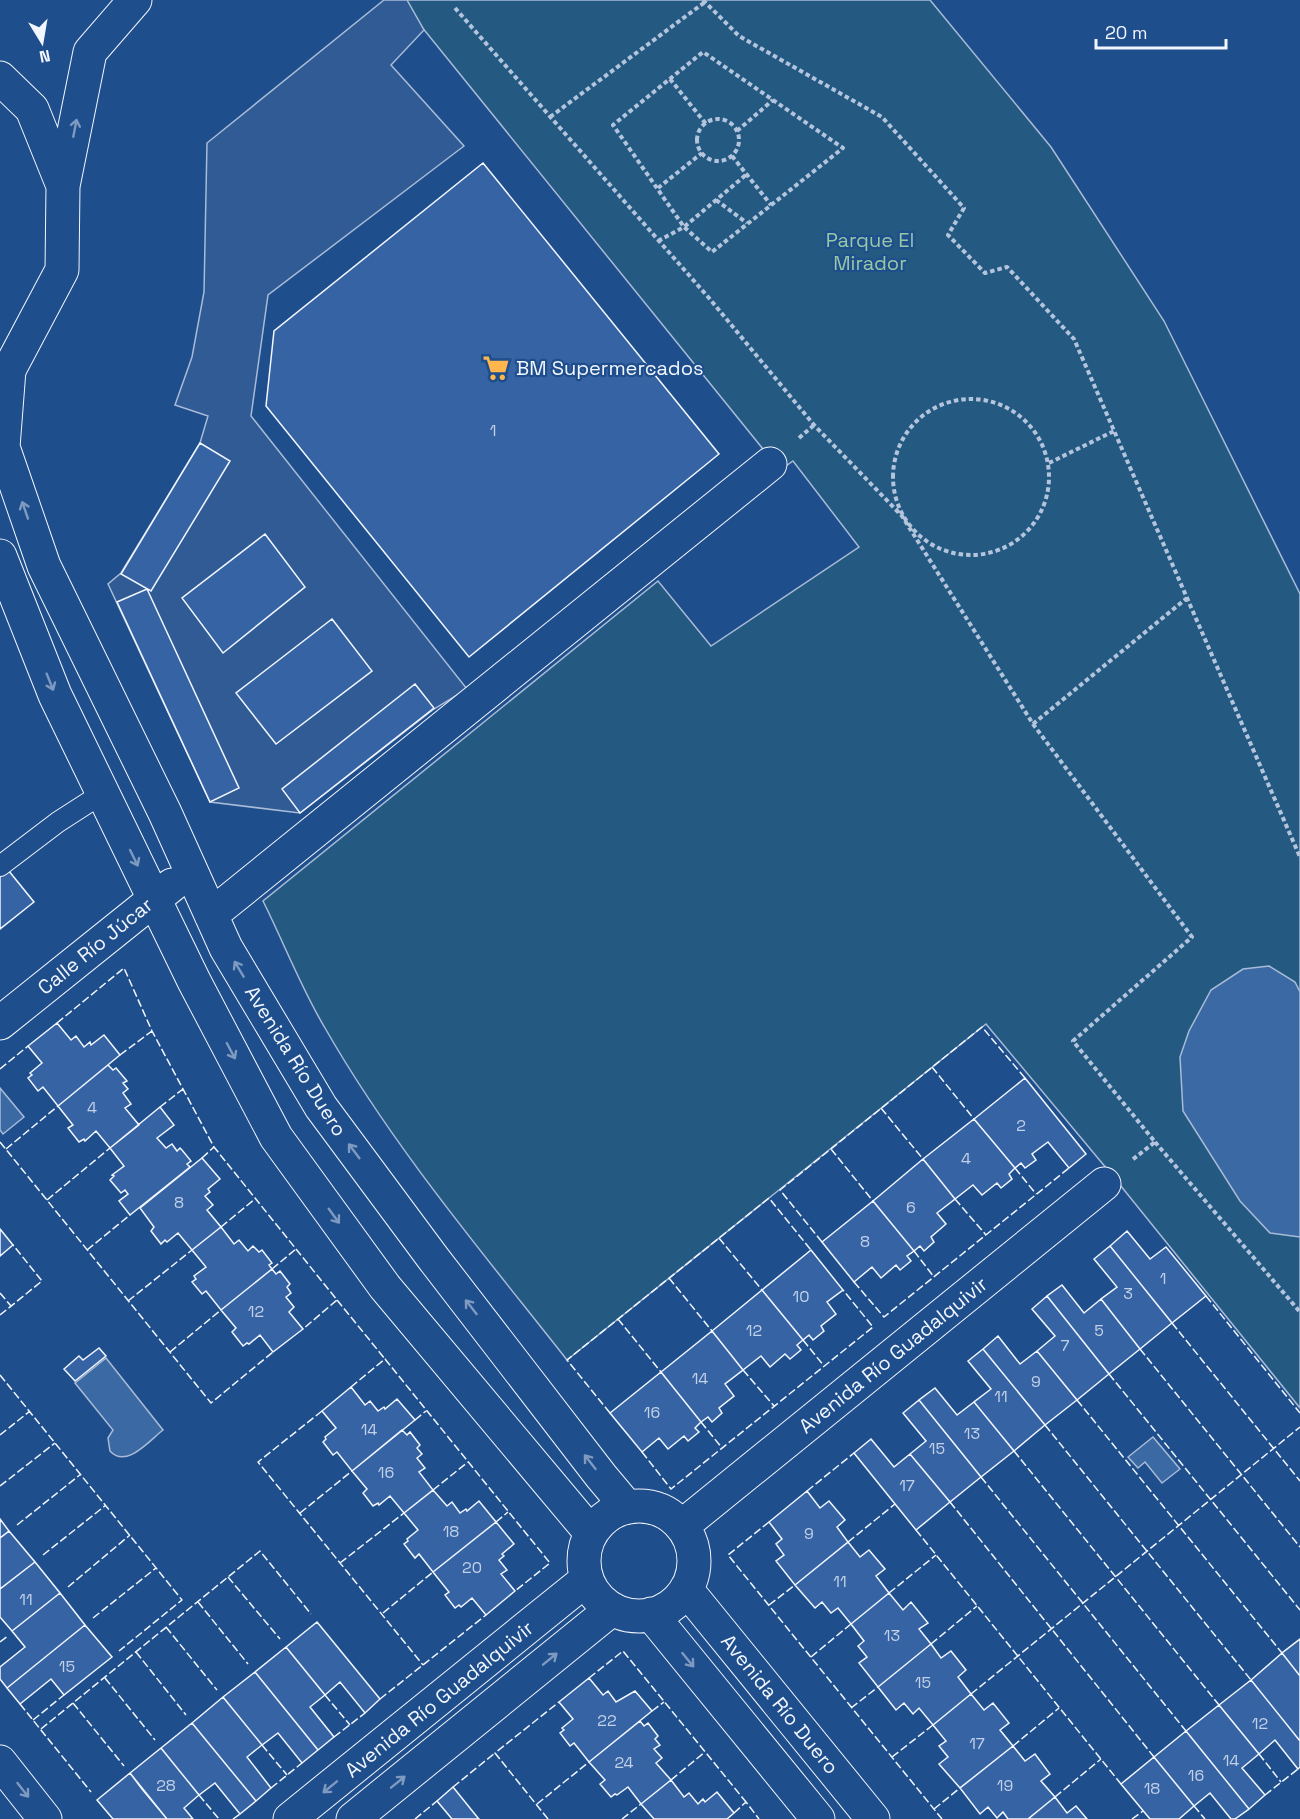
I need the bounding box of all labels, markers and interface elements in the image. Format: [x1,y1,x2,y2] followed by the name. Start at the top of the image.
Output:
[12,12,72,72] north arrow
[1096,12,1226,50] scale bar
[1105,21,1148,44] text: 20 m
[37,45,52,68] text: N
[70,119,81,139] one-way arrow
[826,227,914,276] park label: Parque El Mirador
[481,353,511,383] supermarket icon: BM Supermercados
[516,355,704,381] place label: BM Supermercados
[490,420,496,441] house number: 1
[18,501,29,520] one-way arrow
[45,672,56,691] one-way arrow
[129,848,141,866] one-way arrow
[32,892,158,1000] street label: Calle Río Júcar
[233,961,245,978] one-way arrow
[239,981,353,1141] street label: Avenida Río Duero
[225,1042,237,1059] one-way arrow
[87,1097,97,1118] house number: 4
[1016,1115,1026,1136] house number: 2
[348,1144,360,1160] one-way arrow
[961,1148,971,1169] house number: 4
[174,1192,184,1213] house number: 8
[906,1197,916,1218] house number: 6
[327,1208,340,1224] one-way arrow
[860,1231,870,1252] house number: 8
[1160,1268,1166,1289] house number: 1
[793,1271,993,1439] street label: Avenida Río Guadalquivir
[1123,1283,1133,1304] house number: 3
[793,1286,809,1307] house number: 10
[465,1300,477,1316] one-way arrow
[248,1301,264,1322] house number: 12
[746,1320,762,1341] house number: 12
[1094,1320,1104,1341] house number: 5
[1060,1335,1070,1356] house number: 7
[692,1368,708,1389] house number: 14
[1031,1371,1041,1392] house number: 9
[994,1386,1008,1407] house number: 11
[644,1402,660,1423] house number: 16
[361,1419,377,1440] house number: 14
[964,1423,980,1444] house number: 13
[929,1438,945,1459] house number: 15
[584,1454,596,1470] one-way arrow
[378,1462,394,1483] house number: 16
[899,1475,915,1496] house number: 17
[443,1521,459,1542] house number: 18
[804,1523,814,1544] house number: 9
[462,1557,482,1578] house number: 20
[833,1571,847,1592] house number: 11
[19,1589,33,1610] house number: 11
[339,1615,539,1783] street label: Avenida Río Guadalquivir
[884,1625,900,1646] house number: 13
[715,1629,845,1779] street label: Avenida Río Duero
[542,1652,557,1666] one-way arrow
[682,1652,695,1668] one-way arrow
[59,1656,75,1677] house number: 15
[915,1672,931,1693] house number: 15
[597,1710,617,1731] house number: 22
[1252,1713,1268,1734] house number: 12
[969,1733,985,1754] house number: 17
[1223,1750,1239,1771] house number: 14
[614,1752,634,1773] house number: 24
[1188,1765,1204,1786] house number: 16
[156,1775,176,1796] house number: 28
[997,1775,1013,1796] house number: 19
[390,1776,406,1789] one-way arrow
[1144,1778,1160,1799] house number: 18
[322,1780,338,1793] one-way arrow
[16,1782,29,1798] one-way arrow

